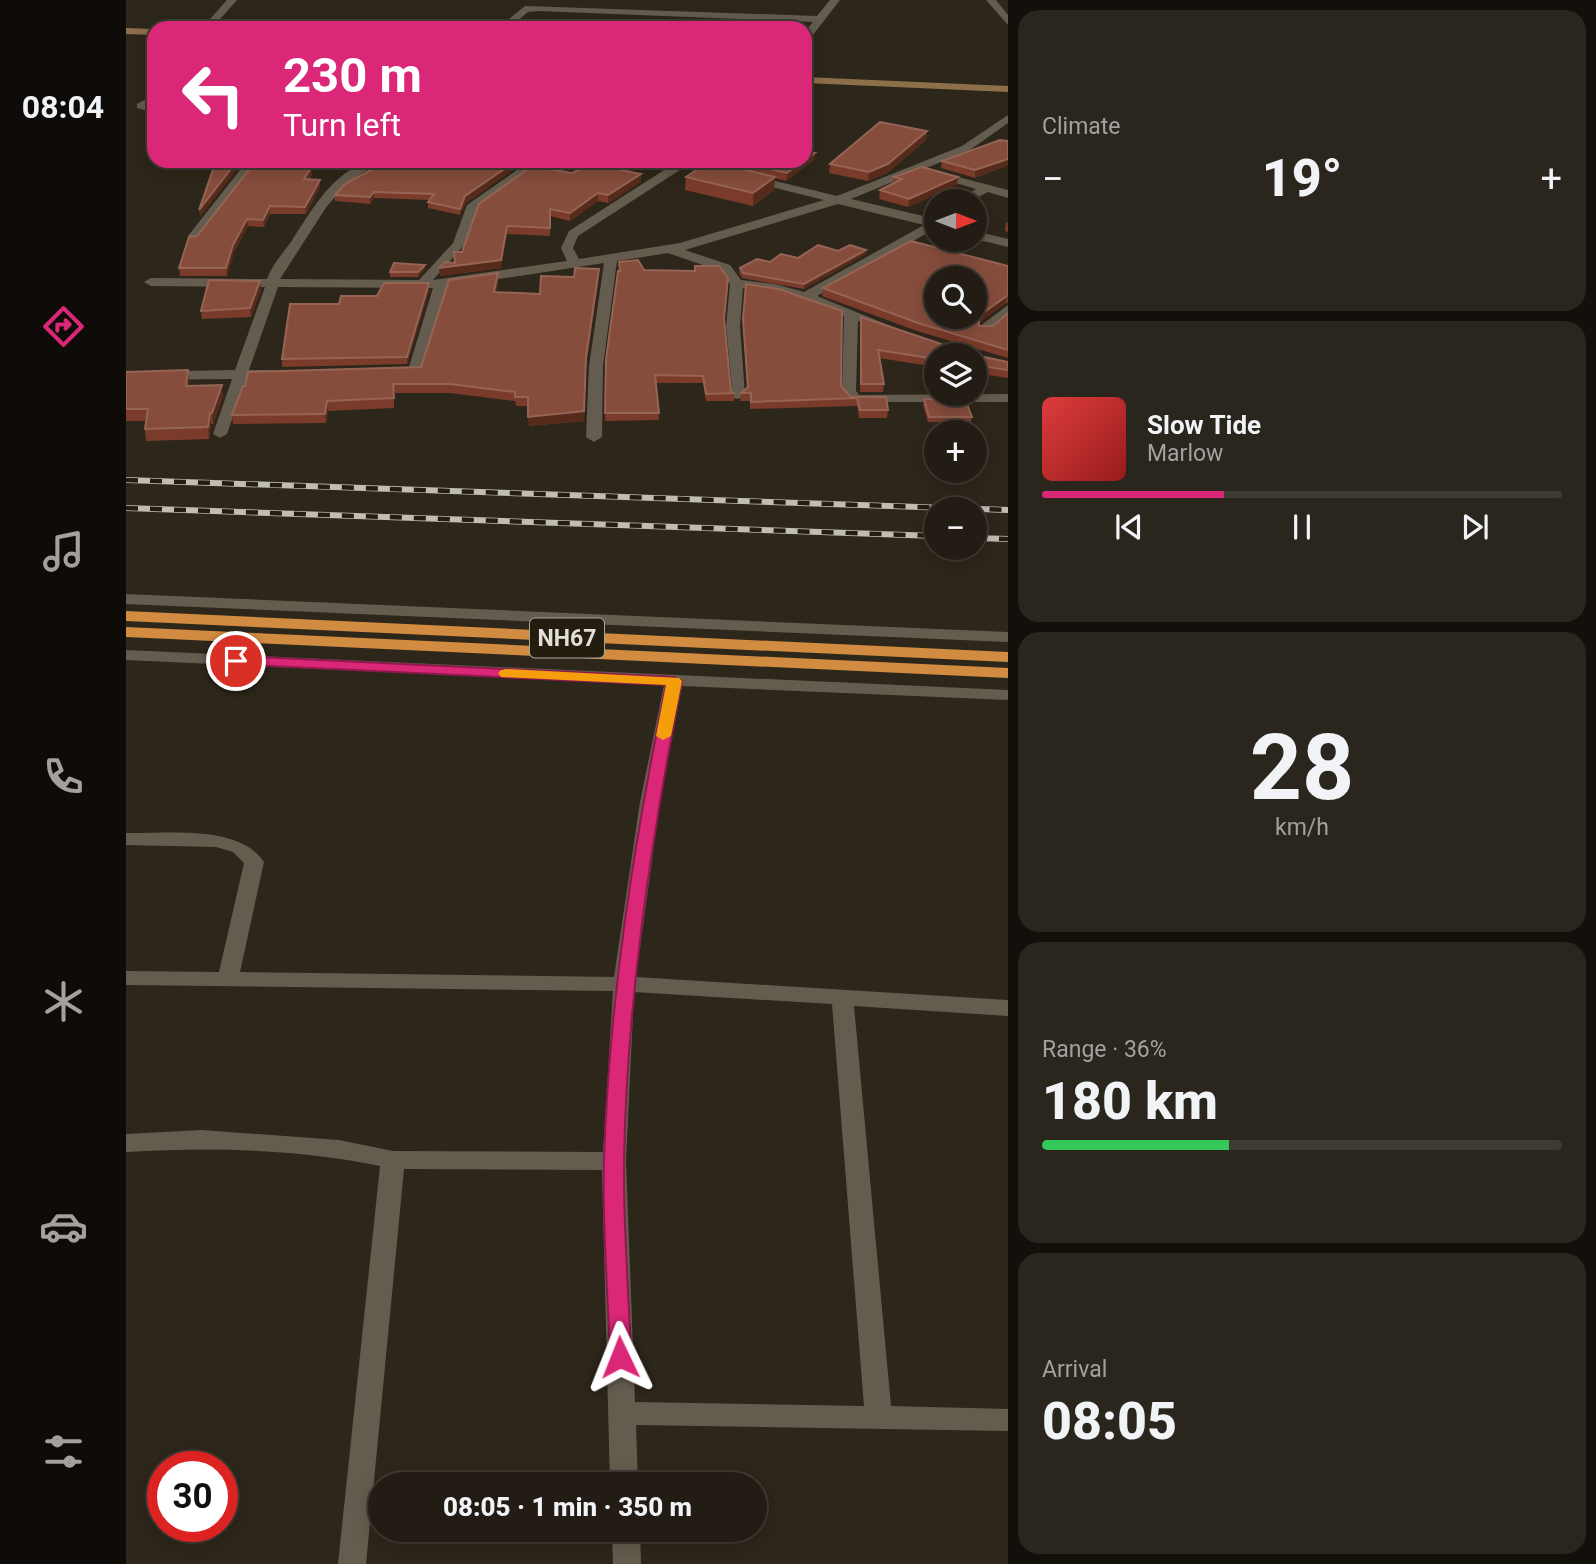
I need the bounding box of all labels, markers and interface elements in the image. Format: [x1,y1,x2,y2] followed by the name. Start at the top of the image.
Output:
[283,47,422,104] text: 230 m
[168,49,259,140] icon: left
[22,88,104,126] text: 08:04
[283,106,401,144] text: Turn left
[1042,113,1121,140] text: Climate
[1262,148,1342,209] text: 19°
[1042,157,1064,201] text: −
[1540,157,1562,201] text: +
[924,189,987,252] north arrow
[924,189,987,560] map controls
[924,266,987,329] button: search
[39,302,88,351] icon: directions
[924,343,987,406] button: layers
[1147,410,1261,440] text: Slow Tide
[924,420,987,483] button: +
[1147,440,1223,467] text: Marlow
[924,497,987,560] button: −
[1110,508,1148,546] icon: previous
[1283,508,1321,546] icon: pause
[1456,508,1494,546] icon: next
[39,527,88,576] icon: music
[530,618,604,658] road number: NH67
[206,631,266,691] pin
[217,642,255,680] icon: arrive
[1250,715,1354,821] text: 28
[39,752,88,801] icon: phone
[1275,814,1329,841] text: km/h
[39,977,88,1026] icon: climate
[1042,1036,1167,1063] text: Range · 36%
[1042,1071,1218,1132] text: 180 km
[39,1202,88,1251] icon: car
[583,1320,657,1394] position arrow
[1042,1356,1107,1383] text: Arrival
[1042,1391,1177,1452] text: 08:05
[39,1427,88,1476] icon: filters
[147,1451,238,1542] speed limit sign: 30
[443,1492,692,1522] text: 08:05 · 1 min · 350 m

